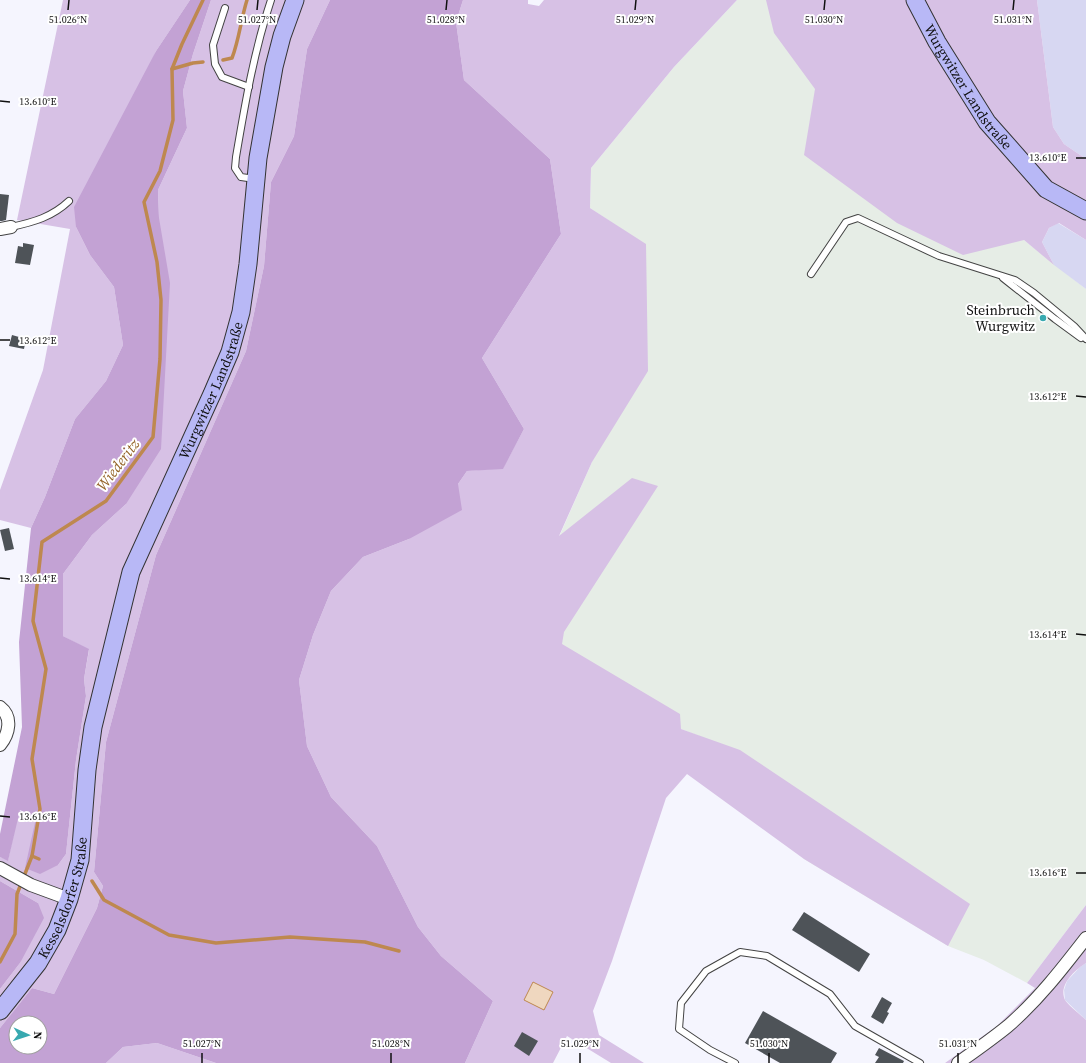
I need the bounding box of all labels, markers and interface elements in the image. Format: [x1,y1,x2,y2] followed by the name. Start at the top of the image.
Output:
[49,13,87,26] text: 51.026°N
[238,13,276,26] text: 51.027°N
[427,13,465,26] text: 51.028°N
[616,13,654,26] text: 51.029°N
[805,13,843,26] text: 51.030°N
[994,13,1032,26] text: 51.031°N
[919,21,1017,154] street label: Wurgwitzer Landstraße
[19,95,57,108] text: 13.610°E
[1029,151,1067,164] text: 13.610°E
[967,300,1036,336] place label: Steinbruch Wurgwitz
[1038,313,1048,323] marker: Steinbruch Wurgwitz
[174,319,248,462] street label: Wurgwitzer Landstraße
[19,334,57,347] text: 13.612°E
[1029,390,1067,403] text: 13.612°E
[91,434,145,495] water label: Wiederitz
[19,572,57,585] text: 13.614°E
[1029,628,1067,641] text: 13.614°E
[19,810,57,823] text: 13.616°E
[33,836,92,962] street label: Kesselsdorfer Straße
[1029,866,1067,879] text: 13.616°E
[8,1015,48,1055] north arrow
[30,1031,45,1040] text: N
[183,1037,221,1050] text: 51.027°N
[372,1037,410,1050] text: 51.028°N
[561,1037,599,1050] text: 51.029°N
[750,1037,788,1050] text: 51.030°N
[939,1037,977,1050] text: 51.031°N

